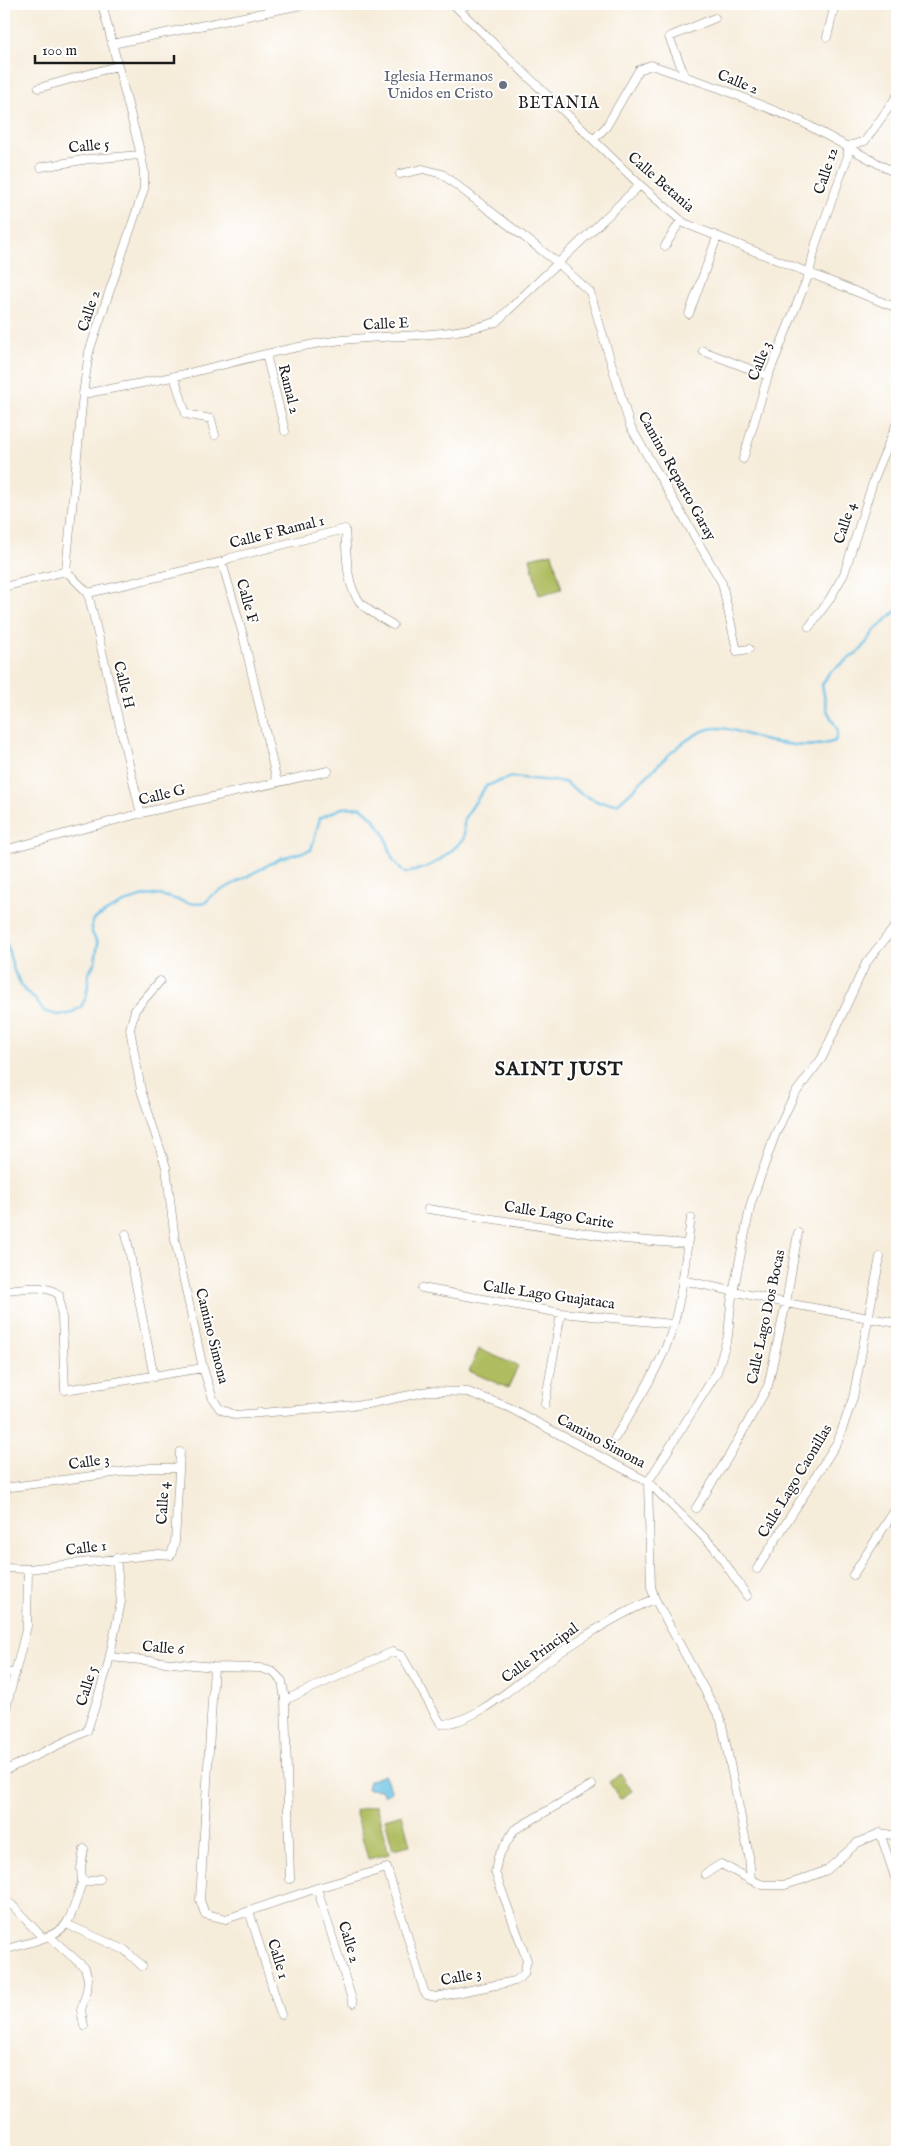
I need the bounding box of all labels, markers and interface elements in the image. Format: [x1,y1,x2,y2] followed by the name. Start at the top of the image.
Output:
[35,32,174,64] scale bar
[42,41,78,60] text: 100 m
[715,65,761,99] street label: Calle 2
[384,67,493,103] place label: Iglesia Hermanos Unidos en Cristo
[497,79,509,91] marker: Iglesia Hermanos Unidos en Cristo
[518,94,600,114] district label: BETANIA
[68,134,111,158] street label: Calle 5
[810,145,842,197] street label: Calle 12
[624,148,699,217] street label: Calle Betania
[73,288,105,334] street label: Calle 2
[363,313,409,335] street label: Calle E
[744,338,776,384] street label: Calle 3
[274,362,304,416] street label: Ramal 2
[634,408,721,544] street label: Camino Reparto Garay
[829,499,861,546] street label: Calle 4
[228,511,326,553] street label: Calle F Ramal 1
[232,577,262,626] street label: Calle F
[109,659,139,711] street label: Calle H
[137,780,187,810] street label: Calle G
[495,1057,623,1082] district label: SAINT JUST
[503,1197,615,1233] street label: Calle Lago Carite
[742,1248,790,1386] street label: Calle Lago Dos Bocas
[482,1276,617,1314] street label: Calle Lago Guajataca
[191,1286,233,1386] street label: Camino Simona
[553,1410,649,1473] street label: Camino Simona
[754,1421,836,1541] street label: Calle Lago Caonillas
[67,1450,111,1474] street label: Calle 3
[152,1480,174,1525] street label: Calle 4
[64,1536,108,1560] street label: Calle 1
[498,1618,583,1687] street label: Calle Principal
[141,1637,185,1659] street label: Calle 6
[72,1663,102,1708] street label: Calle 5
[334,1919,364,1965] street label: Calle 2
[263,1937,293,1981] street label: Calle 1
[439,1964,483,1990] street label: Calle 3

